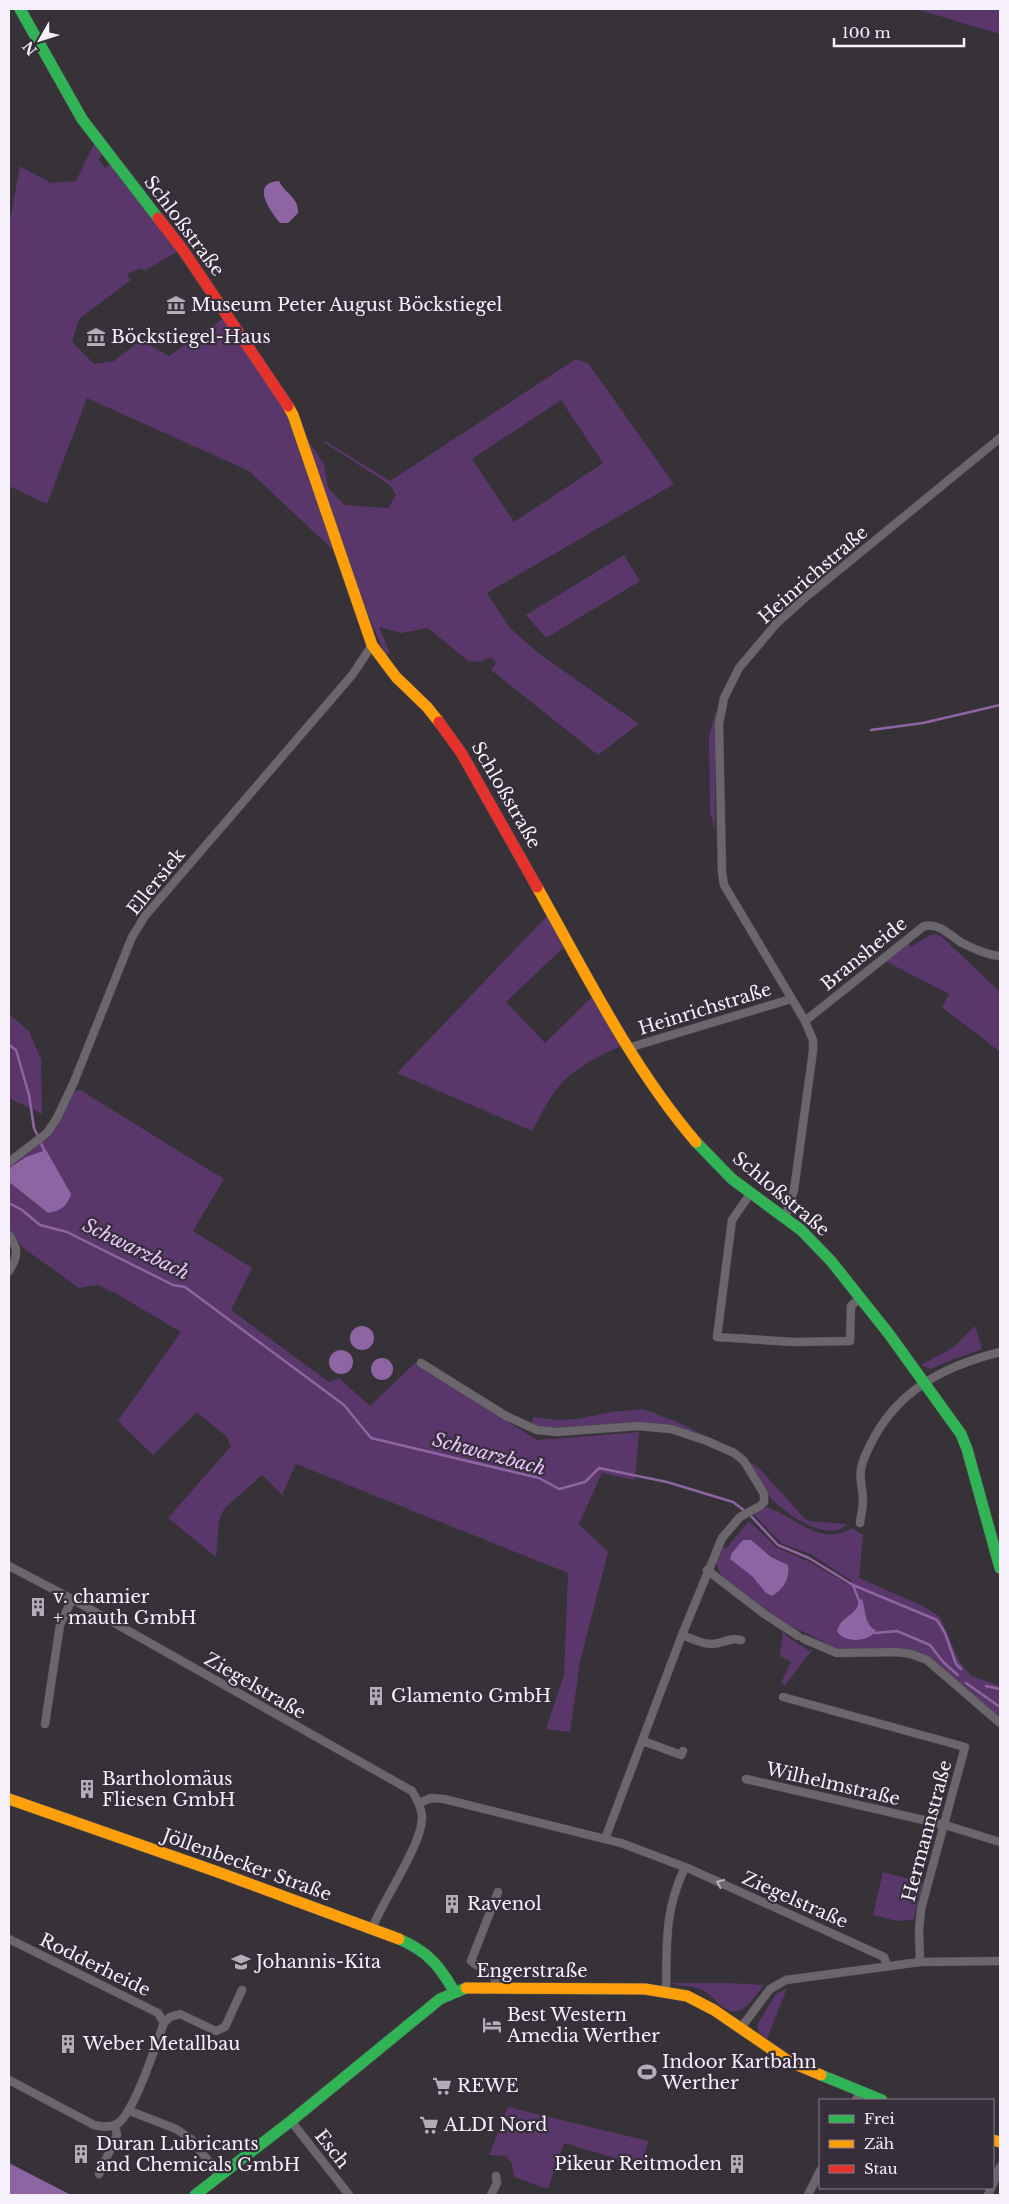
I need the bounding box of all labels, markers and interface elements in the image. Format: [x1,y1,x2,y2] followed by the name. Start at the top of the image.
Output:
[15,15,65,65] north arrow
[834,15,964,47] scale bar
[842,23,891,42] text: 100 m
[19,37,41,59] text: N
[139,172,229,280] street label: Schloßstraße
[165,294,187,316] museum icon: Museum Peter August Böckstiegel
[191,294,503,316] place label: Museum Peter August Böckstiegel
[85,326,107,348] museum icon: Böckstiegel-Haus
[111,326,271,348] place label: Böckstiegel-Haus
[754,521,872,629] street label: Heinrichstraße
[467,738,545,852] street label: Schloßstraße
[122,844,190,920] street label: Ellersiek
[817,913,911,995] street label: Bransheide
[636,978,774,1040] street label: Heinrichstraße
[728,1147,834,1241] street label: Schloßstraße
[79,1213,193,1285] water label: Schwarzbach
[430,1428,548,1480] water label: Schwarzbach
[53,1586,197,1629] place label: v. chamier + mauth GmbH
[27,1596,49,1618] building icon: v. chamier + mauth GmbH
[200,1648,310,1724] street label: Ziegelstraße
[365,1685,387,1707] building icon: Glamento GmbH
[391,1685,551,1707] place label: Glamento GmbH
[763,1758,902,1810] street label: Wilhelmstraße
[898,1758,956,1904] street label: Hermannstraße
[102,1768,235,1811] place label: Bartholomäus Fliesen GmbH
[76,1778,98,1800] building icon: Bartholomäus Fliesen GmbH
[158,1824,334,1906] street label: Jöllenbecker Straße
[739,1867,851,1933] street label: Ziegelstraße
[716,1878,725,1889] one-way arrow
[441,1893,463,1915] building icon: Ravenol
[467,1893,542,1915] place label: Ravenol
[36,1929,154,2001] street label: Rodderheide
[230,1951,252,1973] school or university icon: Johannis-Kita
[254,1951,381,1973] place label: Johannis-Kita
[476,1960,588,1982] street label: Engerstraße
[506,2004,660,2047] place label: Best Western Amedia Werther
[481,2014,503,2036] hotel icon: Best Western Amedia Werther
[57,2033,79,2055] building icon: Weber Metallbau
[82,2033,240,2055] place label: Weber Metallbau
[661,2051,817,2094] place label: Indoor Kartbahn Werther
[636,2061,658,2083] sports icon: Indoor Kartbahn Werther
[431,2075,453,2097] supermarket icon: REWE
[457,2075,519,2097] place label: REWE
[819,2099,994,2189] legend
[864,2109,895,2128] text: Frei
[418,2114,440,2136] supermarket icon: ALDI Nord
[443,2114,547,2136] place label: ALDI Nord
[310,2125,354,2173] street label: Esch
[96,2133,300,2176] place label: Duran Lubricants and Chemicals GmbH
[864,2134,894,2153] text: Zäh
[70,2143,92,2165] building icon: Duran Lubricants and Chemicals GmbH
[554,2153,722,2175] place label: Pikeur Reitmoden
[726,2153,748,2175] building icon: Pikeur Reitmoden
[864,2159,898,2178] text: Stau

